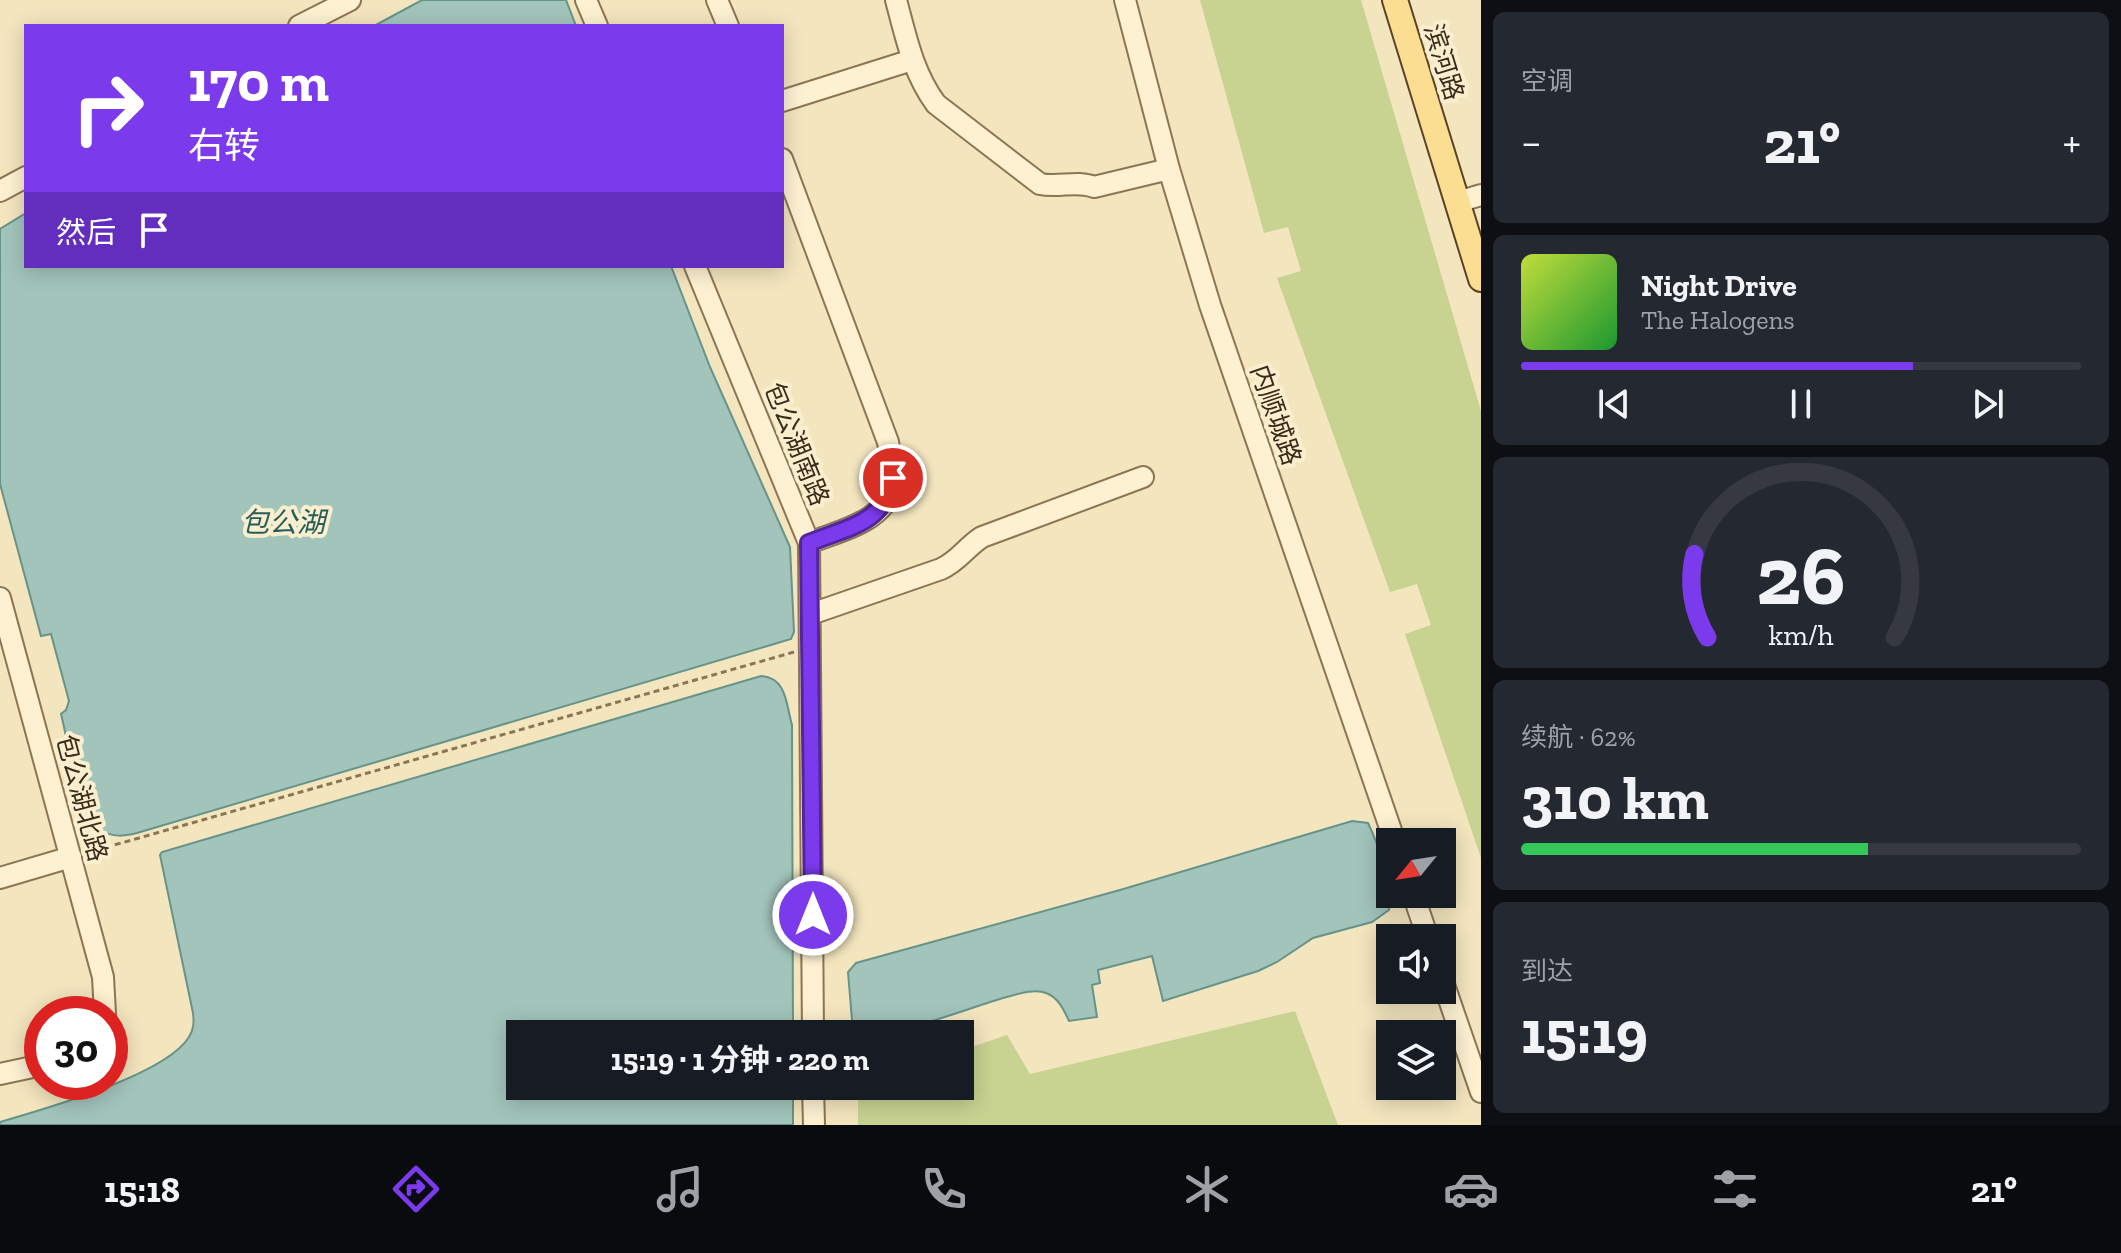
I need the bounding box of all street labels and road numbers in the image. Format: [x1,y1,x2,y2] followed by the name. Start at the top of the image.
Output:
[1417,20,1471,104] street label: 滨河路
[1244,361,1308,469] street label: 内顺城路
[758,378,836,510] street label: 包公湖南路
[50,731,114,865] street label: 包公湖北路

